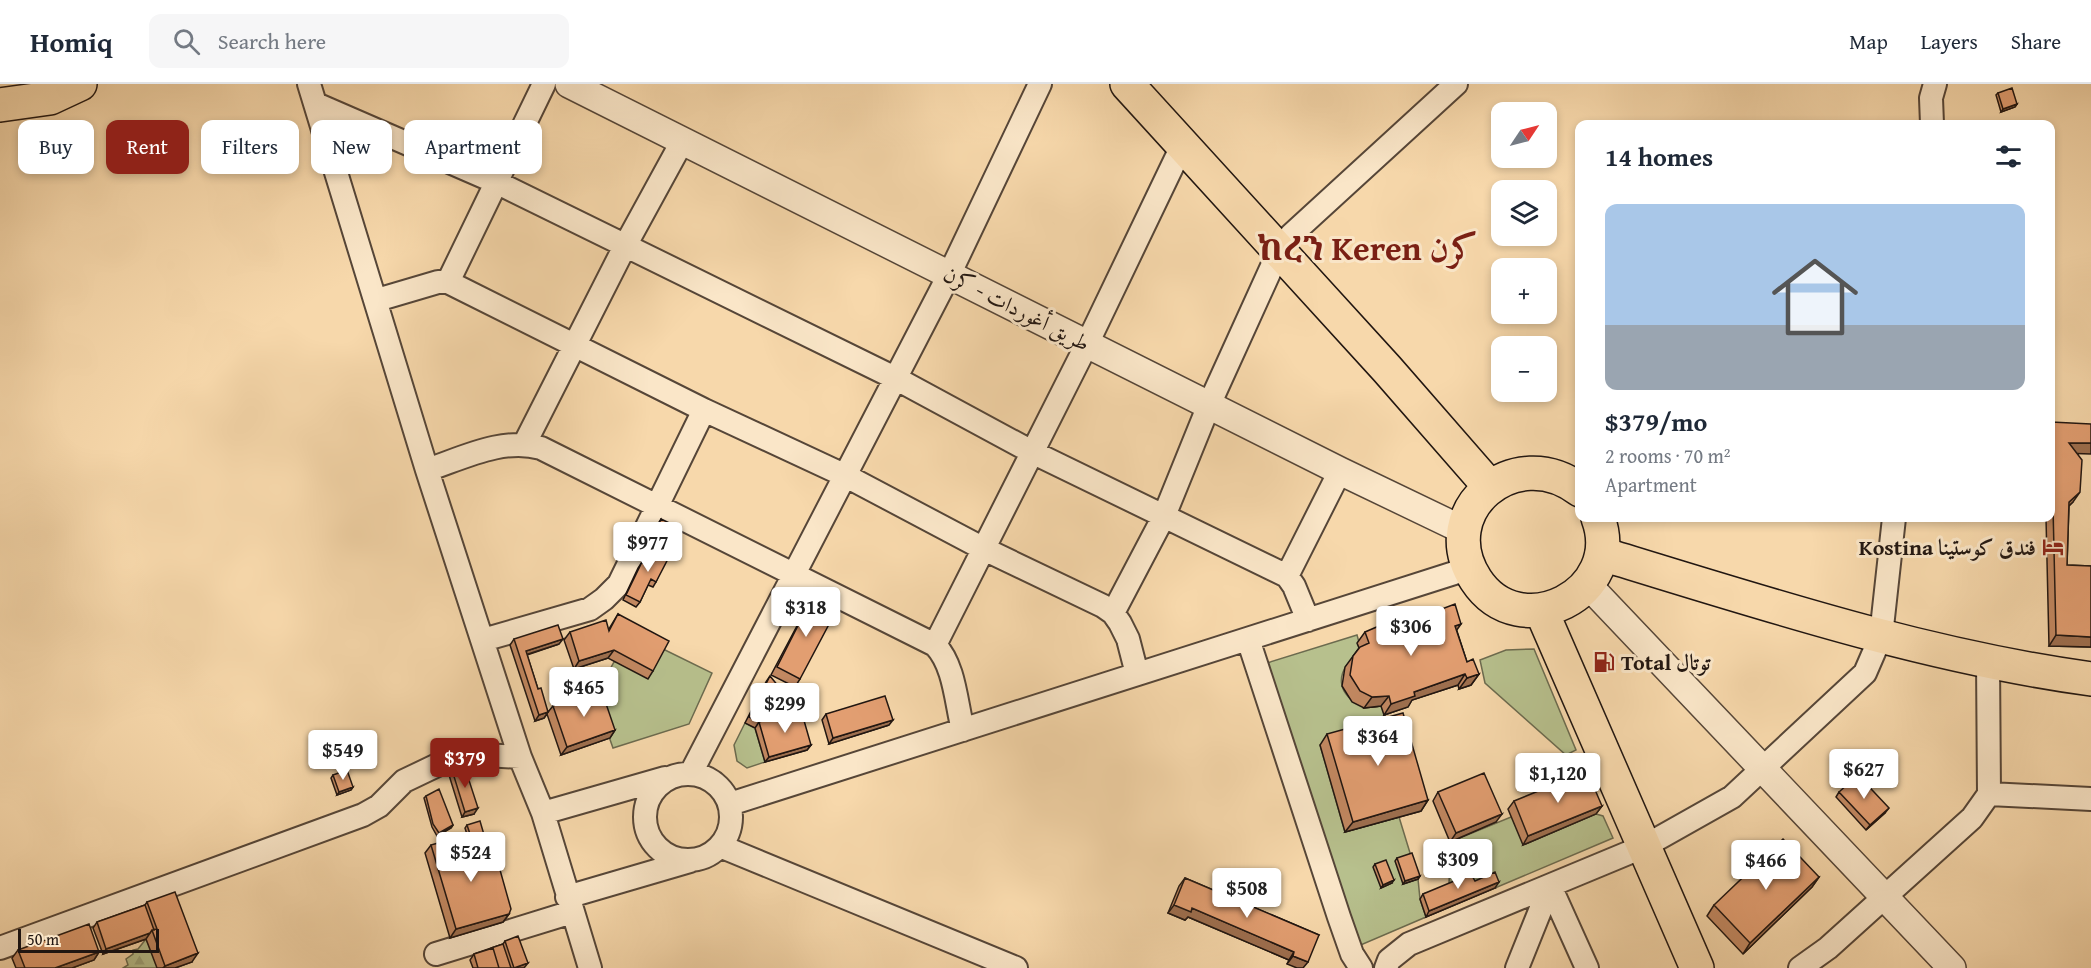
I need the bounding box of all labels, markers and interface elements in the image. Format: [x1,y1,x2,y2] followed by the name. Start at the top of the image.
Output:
[149,14,569,68] search box
[30,21,113,62] text: Homiq
[170,25,203,58] icon: search
[218,25,326,57] text: Search here
[1849,26,1888,57] text: Map
[1921,26,1978,57] text: Layers
[2011,26,2061,57] text: Share
[1491,102,1557,168] north arrow
[1491,102,1557,402] map controls
[18,120,94,174] chip: Buy
[106,120,189,174] chip: Rent
[201,120,299,174] chip: Filters
[311,120,392,174] chip: New
[404,120,542,174] chip: Apartment
[1605,137,1713,176] text: 14 homes
[1992,140,2025,173] icon: filters
[1491,180,1557,246] button: layers
[1257,223,1477,272] district label: ከረን Keren كرن
[1761,243,1869,351] icon: home
[938,257,1096,359] street label: طريق أغوردات - كرن
[1491,258,1557,324] button: +
[1491,336,1557,402] button: −
[1605,402,1707,441] text: $379/mo
[1605,441,1731,470] text: 2 rooms · 70 m²
[1605,470,1697,499] text: Apartment
[612,522,684,573] pin: $977
[627,527,669,556] text: $977
[1859,531,2036,563] place label: Kostina فندق كوستينا
[2041,535,2065,559] hotel icon: Kostina فندق كوستينا
[770,587,842,638] pin: $318
[785,592,827,621] text: $318
[1375,606,1447,657] pin: $306
[1390,611,1432,640] text: $306
[1621,646,1711,678] place label: Total توتال
[1592,650,1616,674] fuel station icon: Total توتال
[548,667,620,718] pin: $465
[563,672,605,701] text: $465
[749,683,821,734] pin: $299
[764,688,806,717] text: $299
[1342,716,1414,767] pin: $364
[1357,721,1399,750] text: $364
[307,730,379,781] pin: $549
[322,735,364,764] text: $549
[429,738,501,789] pin: $379
[444,743,486,772] text: $379
[1828,749,1900,800] pin: $627
[1509,753,1607,804] pin: $1,120
[1843,754,1885,783] text: $627
[1529,758,1587,787] text: $1,120
[435,832,507,883] pin: $524
[450,837,492,866] text: $524
[1422,839,1494,890] pin: $309
[1730,840,1802,891] pin: $466
[1437,844,1479,873] text: $309
[1745,845,1787,874] text: $466
[1211,868,1283,919] pin: $508
[1226,873,1268,902] text: $508
[18,926,159,954] scale bar
[27,927,59,951] text: 50 m

